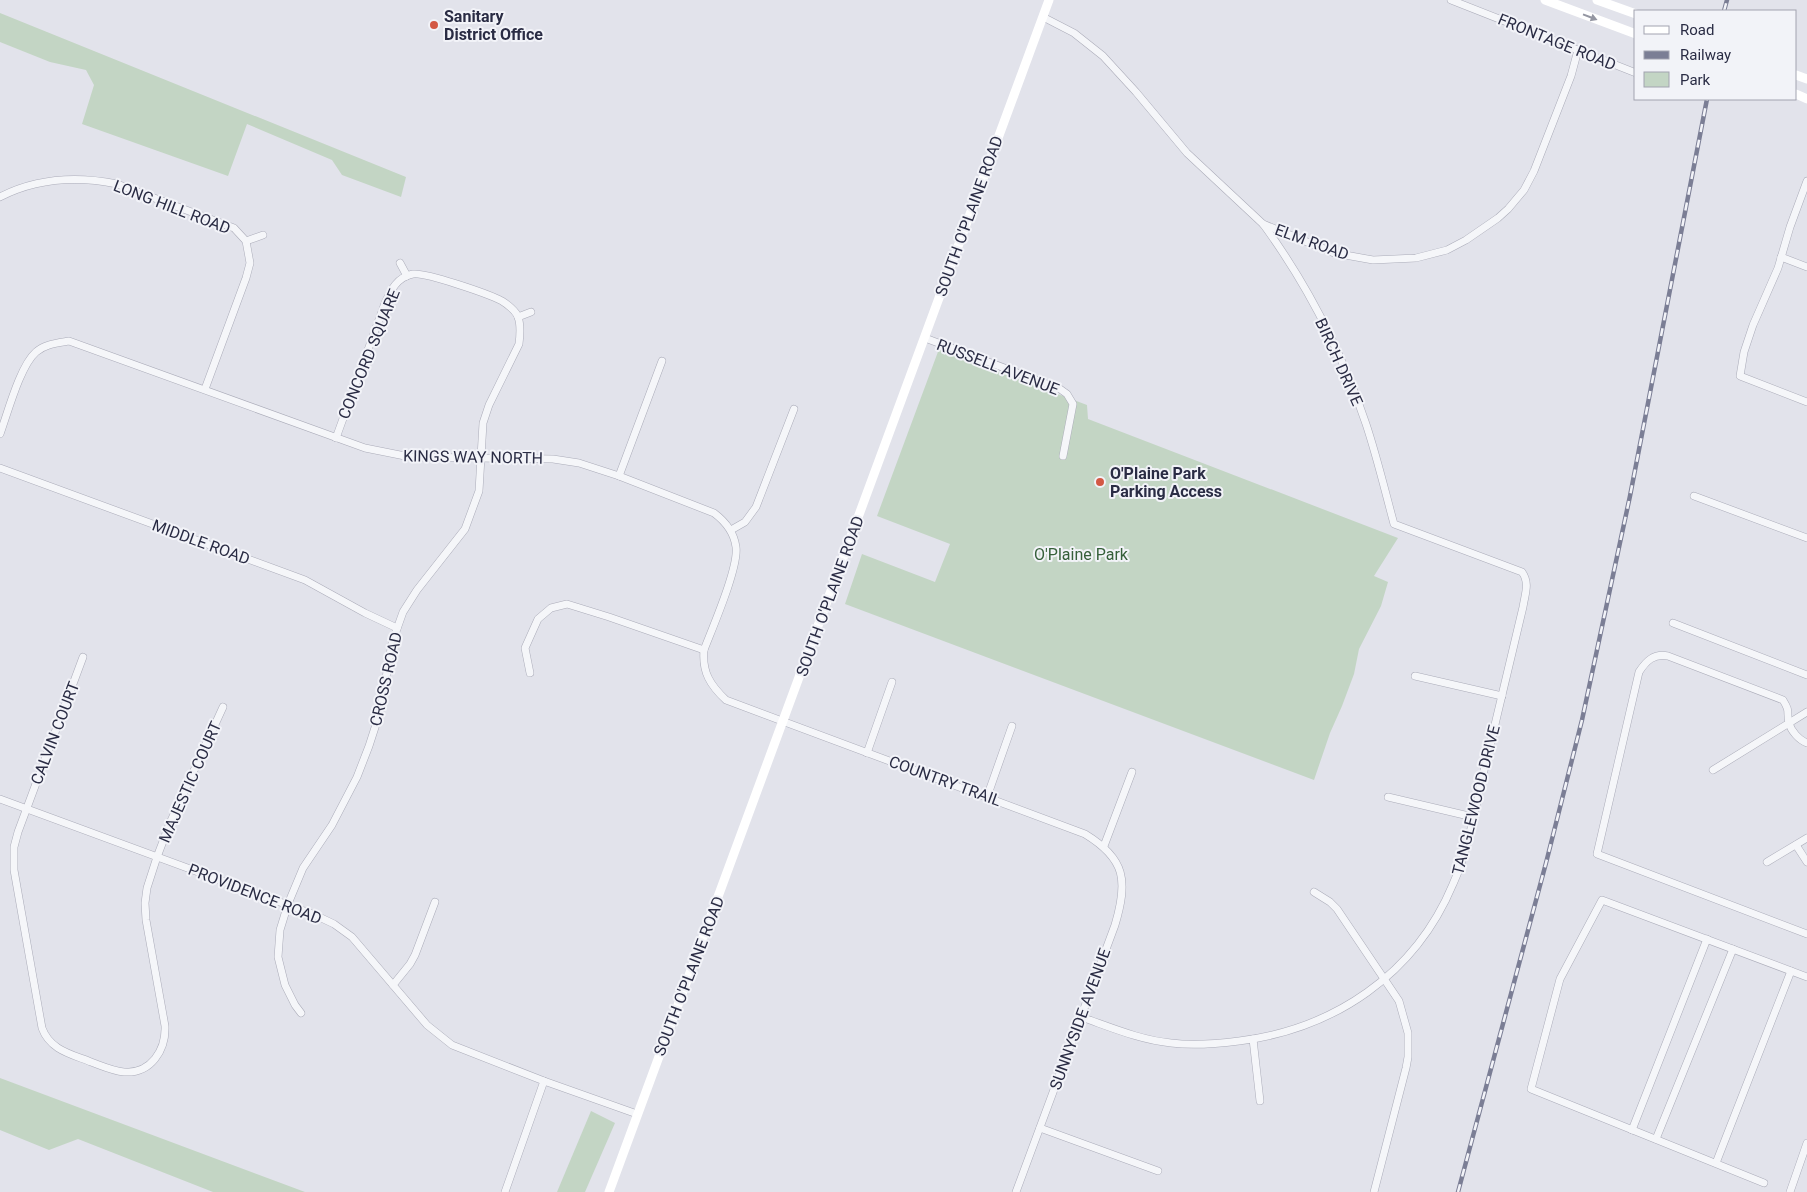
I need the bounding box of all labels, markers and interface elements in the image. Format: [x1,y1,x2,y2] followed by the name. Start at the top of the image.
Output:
[444,7,543,44] place label: Sanitary District Office
[1495,10,1619,74] street label: FRONTAGE ROAD
[1634,10,1797,100] legend
[1583,14,1598,21] one-way arrow
[428,19,440,31] marker: Sanitary District Office
[1680,21,1714,39] text: Road
[1680,46,1731,64] text: Railway
[1680,71,1711,89] text: Park
[931,133,1007,299] street label: SOUTH O'PLAINE ROAD
[111,176,233,238] street label: LONG HILL ROAD
[1272,220,1352,264] street label: ELM ROAD
[334,286,404,422] street label: CONCORD SQUARE
[1311,315,1367,409] street label: BIRCH DRIVE
[934,335,1062,399] street label: RUSSELL AVENUE
[403,446,543,468] street label: KINGS WAY NORTH
[1110,464,1222,501] place label: O'Plaine Park Parking Access
[1094,476,1106,488] marker: O'Plaine Park Parking Access
[792,513,868,679] street label: SOUTH O'PLAINE ROAD
[150,516,252,568] street label: MIDDLE ROAD
[1034,545,1129,564] park label: O'Plaine Park
[366,630,406,728] street label: CROSS ROAD
[27,678,83,787] street label: CALVIN COURT
[155,718,225,846] street label: MAJESTIC COURT
[1448,723,1504,877] street label: TANGLEWOOD DRIVE
[886,752,1004,810] street label: COUNTRY TRAIL
[186,860,324,928] street label: PROVIDENCE ROAD
[650,894,728,1058] street label: SOUTH O'PLAINE ROAD
[1046,946,1114,1092] street label: SUNNYSIDE AVENUE

